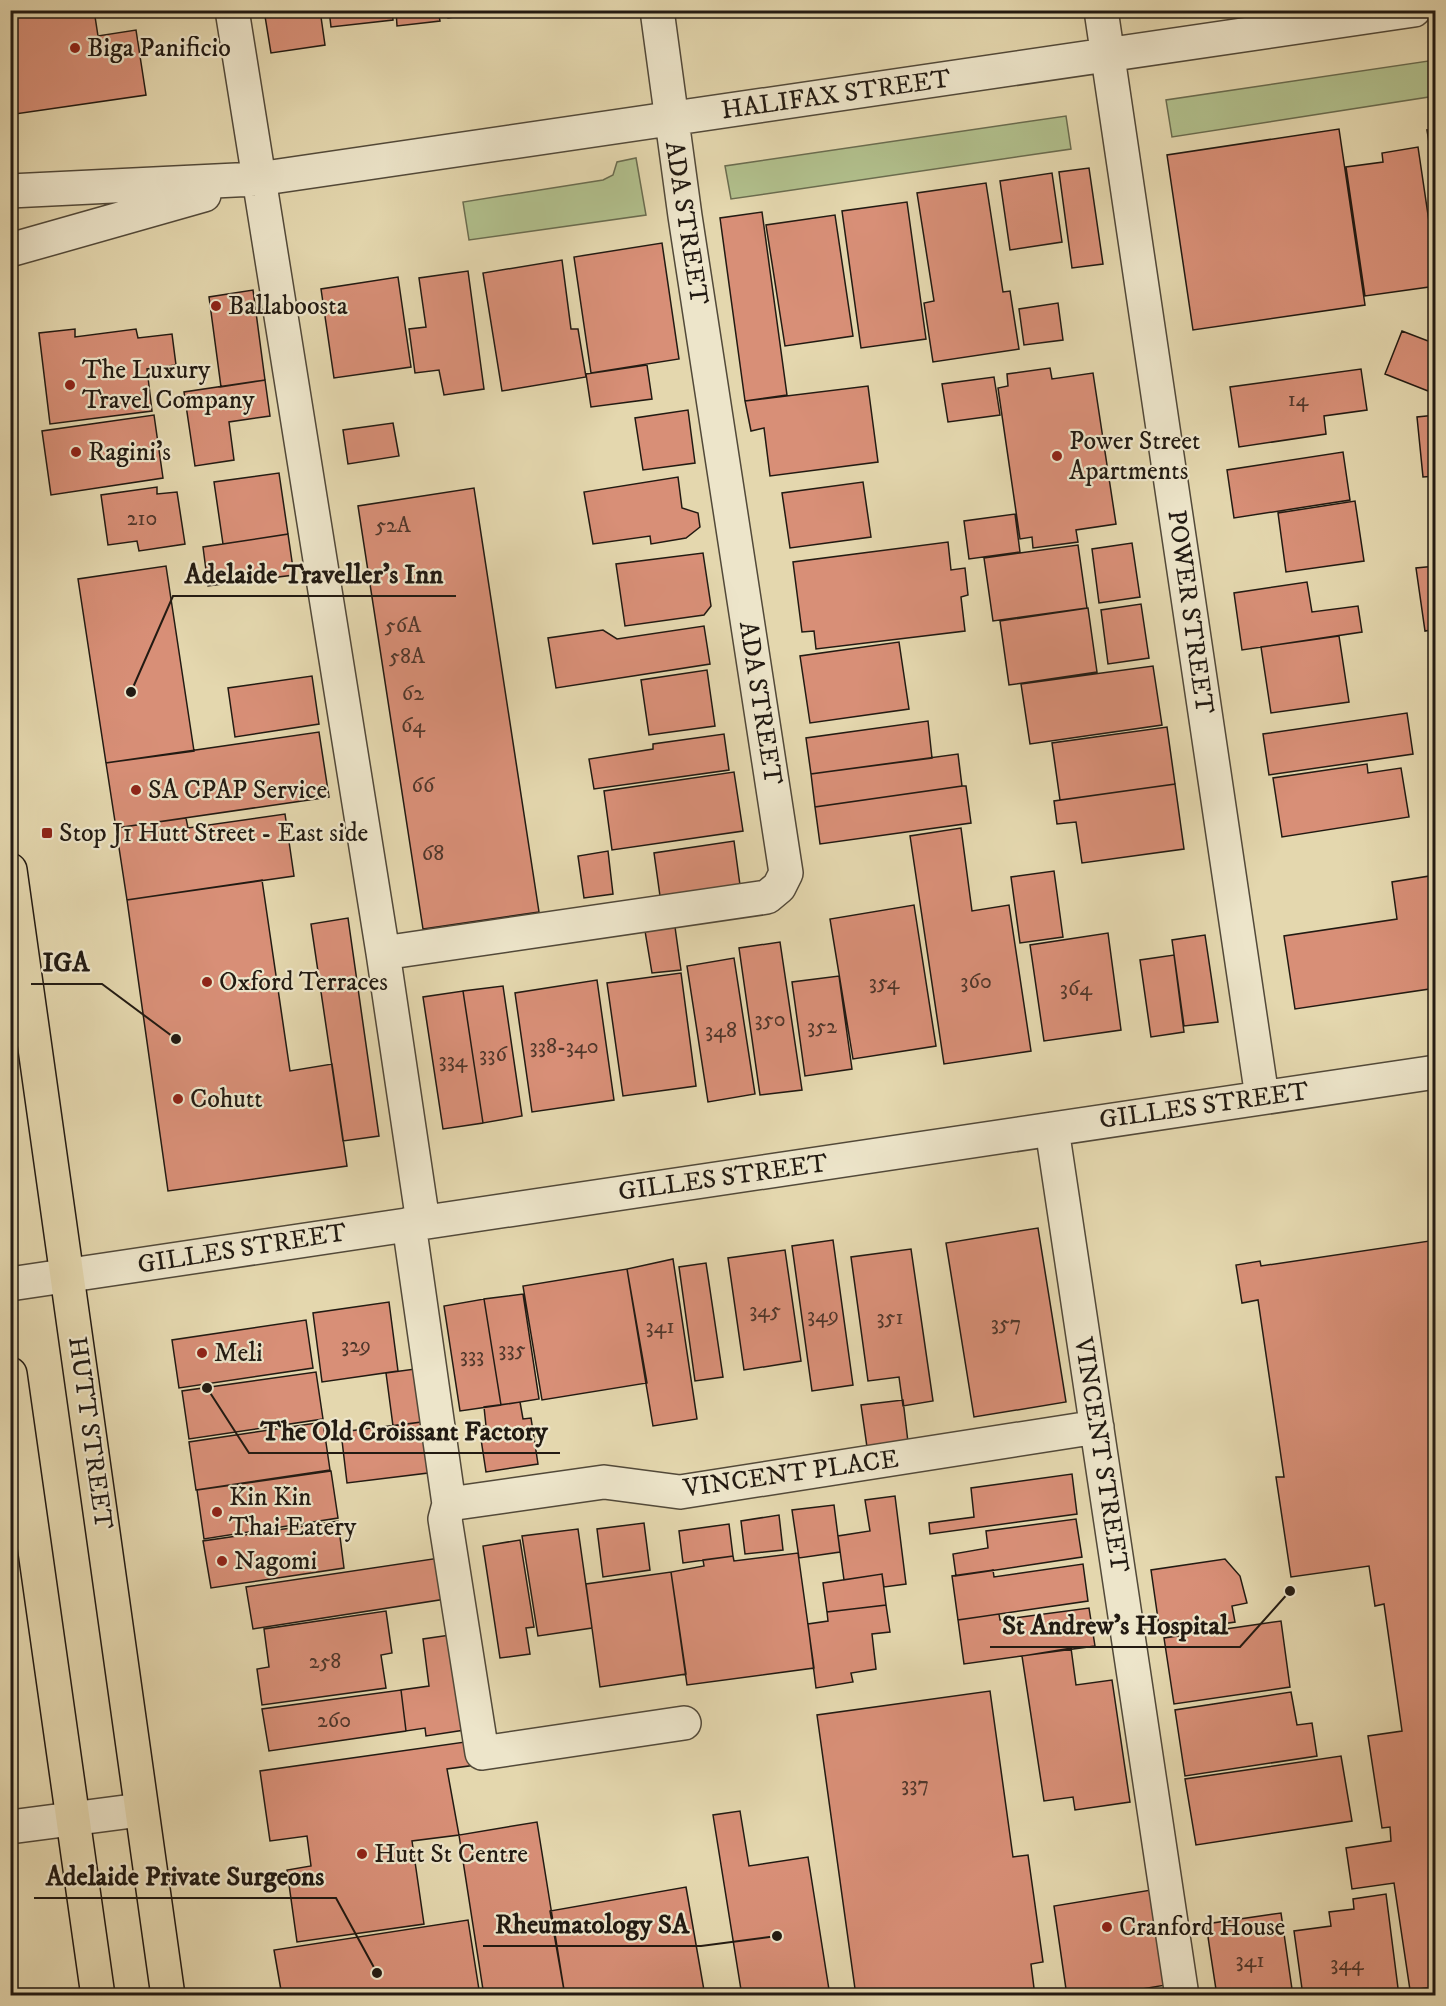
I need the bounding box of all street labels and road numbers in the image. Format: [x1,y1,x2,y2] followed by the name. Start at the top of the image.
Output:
[719,63,953,127] street label: HALIFAX STREET
[657,139,715,307] street label: ADA STREET
[1159,508,1221,716] street label: POWER STREET
[731,619,789,787] street label: ADA STREET
[1097,1075,1311,1137] street label: GILLES STREET
[616,1147,830,1209] street label: GILLES STREET
[135,1216,349,1282] street label: GILLES STREET
[60,1334,120,1532] street label: HUTT STREET
[1066,1334,1136,1575] street label: VINCENT STREET
[680,1443,901,1506] street label: VINCENT PLACE

